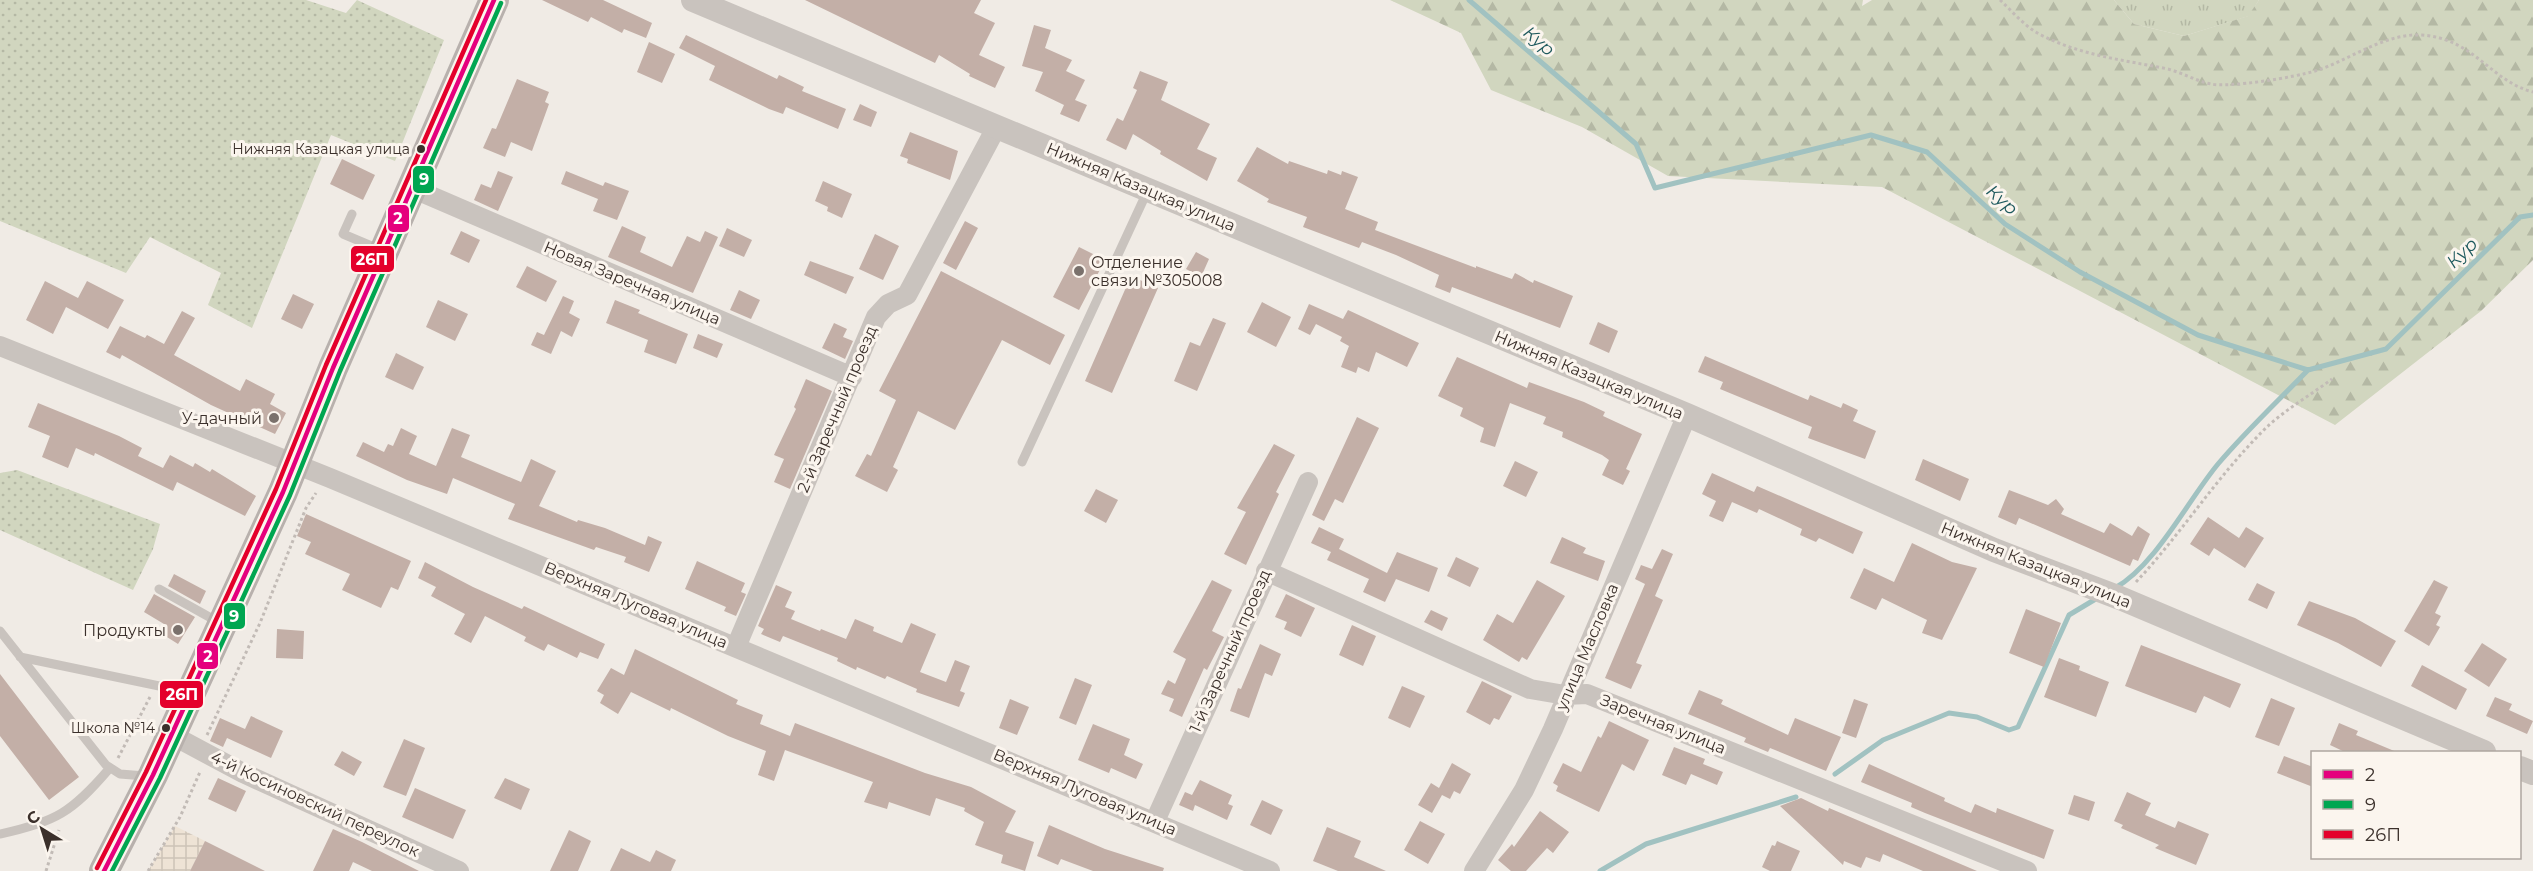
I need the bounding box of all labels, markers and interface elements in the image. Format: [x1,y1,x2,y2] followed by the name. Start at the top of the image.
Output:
[1519,21,1559,61] water label: Кур
[1044,139,1238,235] street label: Нижняя Казацкая улица
[232,140,410,158] place label: Нижняя Казацкая улица
[415,143,427,155] marker: Нижняя Казацкая улица
[412,165,435,194] line badge: 9
[419,170,429,189] text: 9
[1982,180,2022,220] water label: Кур
[387,204,410,233] line badge: 2
[393,209,403,228] text: 2
[2442,233,2482,273] water label: Кур
[541,237,723,329] street label: Новая Заречная улица
[350,245,395,273] line badge: 26П
[356,250,388,269] text: 26П
[1091,253,1222,290] place label: Отделение связи №305008
[1072,264,1086,278] marker: Отделение связи №305008
[793,323,881,495] street label: 2-й Заречный проезд
[1492,327,1686,423] street label: Нижняя Казацкая улица
[182,409,262,428] place label: У-дачный
[267,411,281,425] marker: У-дачный
[1938,518,2134,612] street label: Нижняя Казацкая улица
[542,558,730,652] street label: Верхняя Луговая улица
[1185,567,1275,735] street label: 1-й Заречный проезд
[1551,581,1622,714] street label: улица Масловка
[223,602,246,630] line badge: 9
[229,607,239,626] text: 9
[83,621,166,640] place label: Продукты
[171,623,185,637] marker: Продукты
[196,642,219,670] line badge: 2
[203,647,213,666] text: 2
[159,680,204,709] line badge: 26П
[166,685,198,704] text: 26П
[1597,690,1729,758] street label: Заречная улица
[71,719,156,737] place label: Школа №14
[160,722,172,734] marker: Школа №14
[991,745,1179,839] street label: Верхняя Луговая улица
[208,747,423,861] street label: 4-й Косиновский переулок
[2311,751,2521,859] legend
[2365,764,2375,786] text: 2
[2365,794,2376,816] text: 9
[12,799,72,859] north arrow
[23,806,44,829] text: С
[2365,824,2401,846] text: 26П

